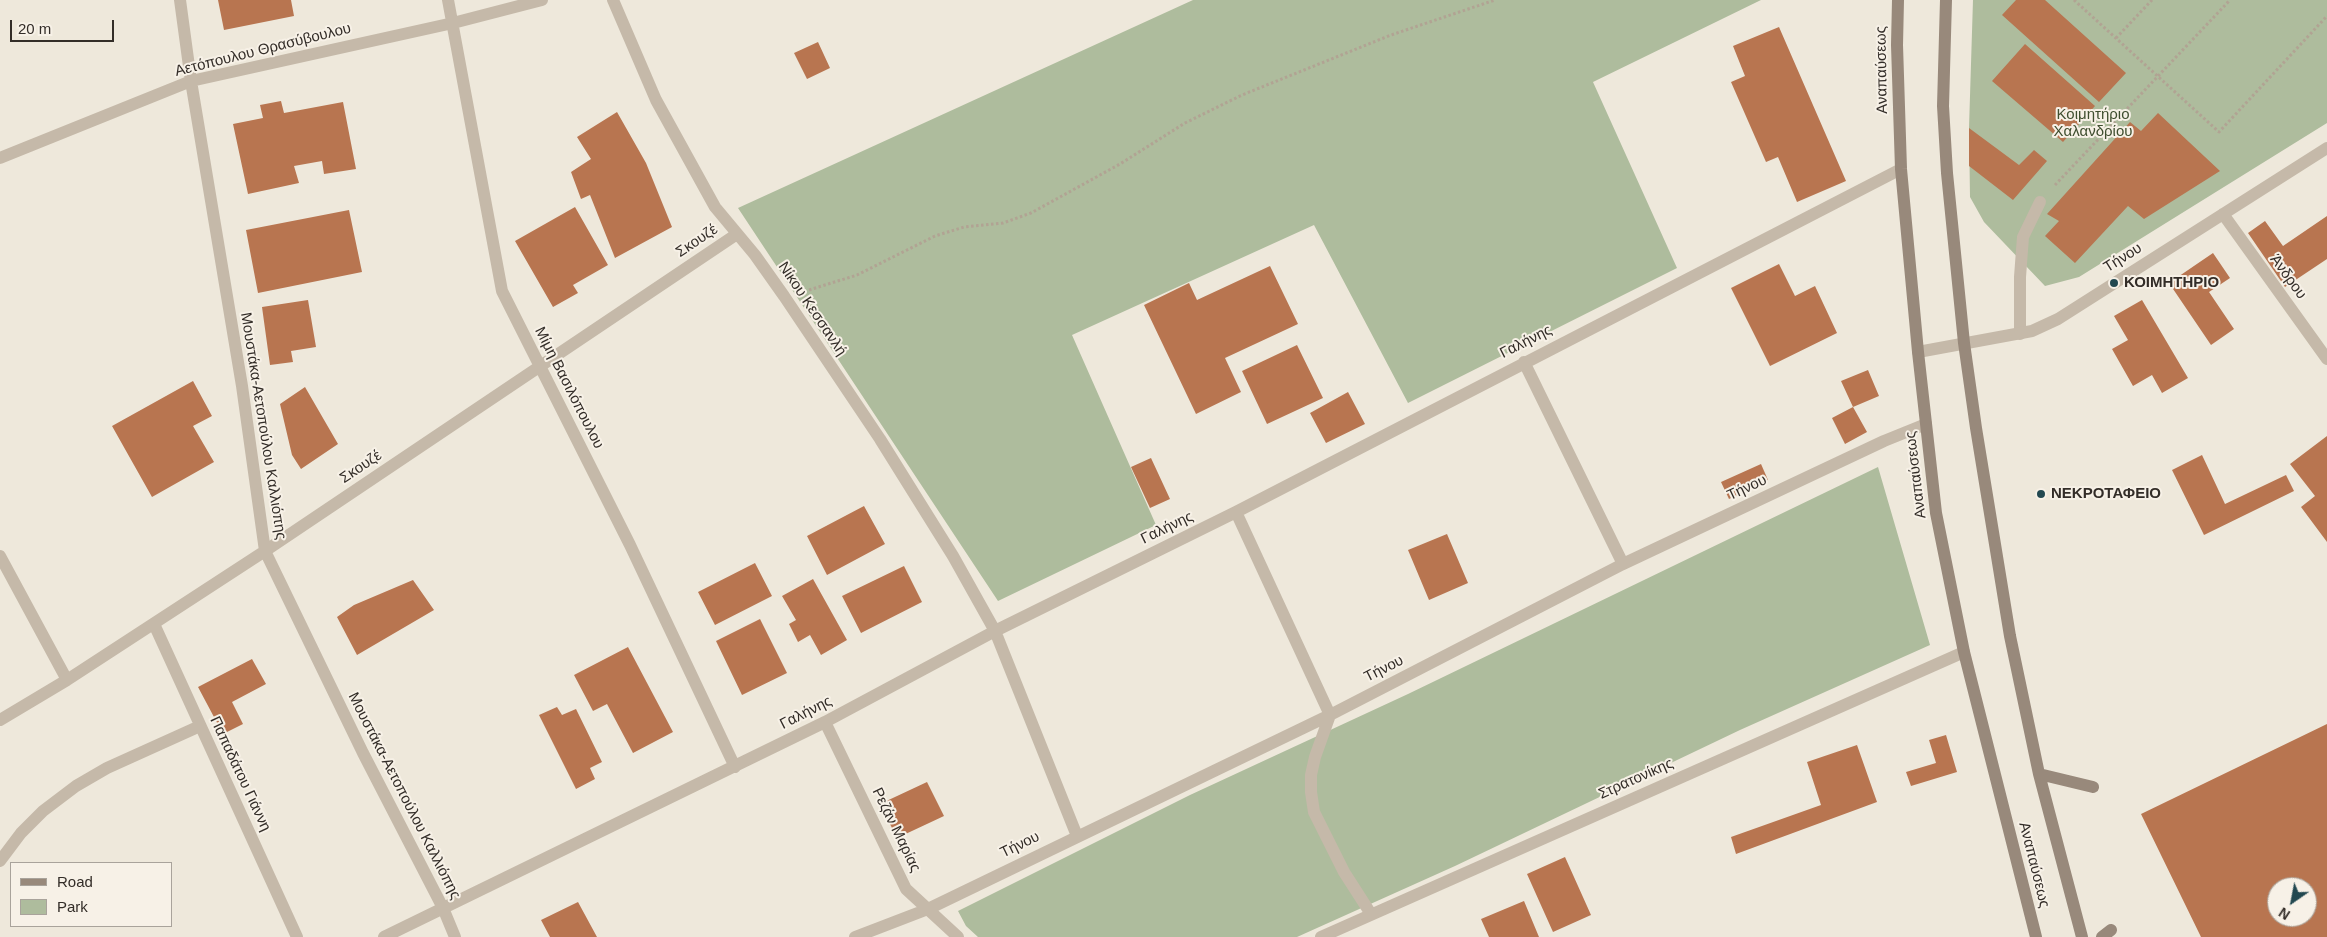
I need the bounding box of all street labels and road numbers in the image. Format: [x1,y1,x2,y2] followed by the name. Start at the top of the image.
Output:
[173,19,353,81] street label: Αετόπουλου Θρασύβουλου
[1872,26,1892,114] street label: Αναπαύσεως
[673,221,721,261] street label: Σκουζέ
[2101,239,2145,277] street label: Τήνου
[2266,251,2310,303] street label: Άνδρου
[774,259,850,359] street label: Νίκου Κεσσανλή
[236,311,290,541] street label: Μουστάκα-Αετοπούλου Καλλιόπης
[1497,321,1555,363] street label: Γαλήνης
[531,324,607,452] street label: Μίμη Βασιλόπουλου
[1902,430,1930,520] street label: Αναπαύσεως
[337,447,385,487] street label: Σκουζέ
[1724,471,1770,505] street label: Τήνου
[1138,508,1196,548] street label: Γαλήνης
[1361,652,1407,686] street label: Τήνου
[344,690,464,902] street label: Μουστάκα-Αετοπούλου Καλλιόπης
[777,692,835,734] street label: Γαλήνης
[205,714,275,834] street label: Παπαδάτου Γιάννη
[1596,755,1676,803] street label: Στρατονίκης
[868,785,924,875] street label: Ρεζάν Μαρίας
[2015,820,2053,910] street label: Αναπαύσεως
[997,828,1043,862] street label: Τήνου

